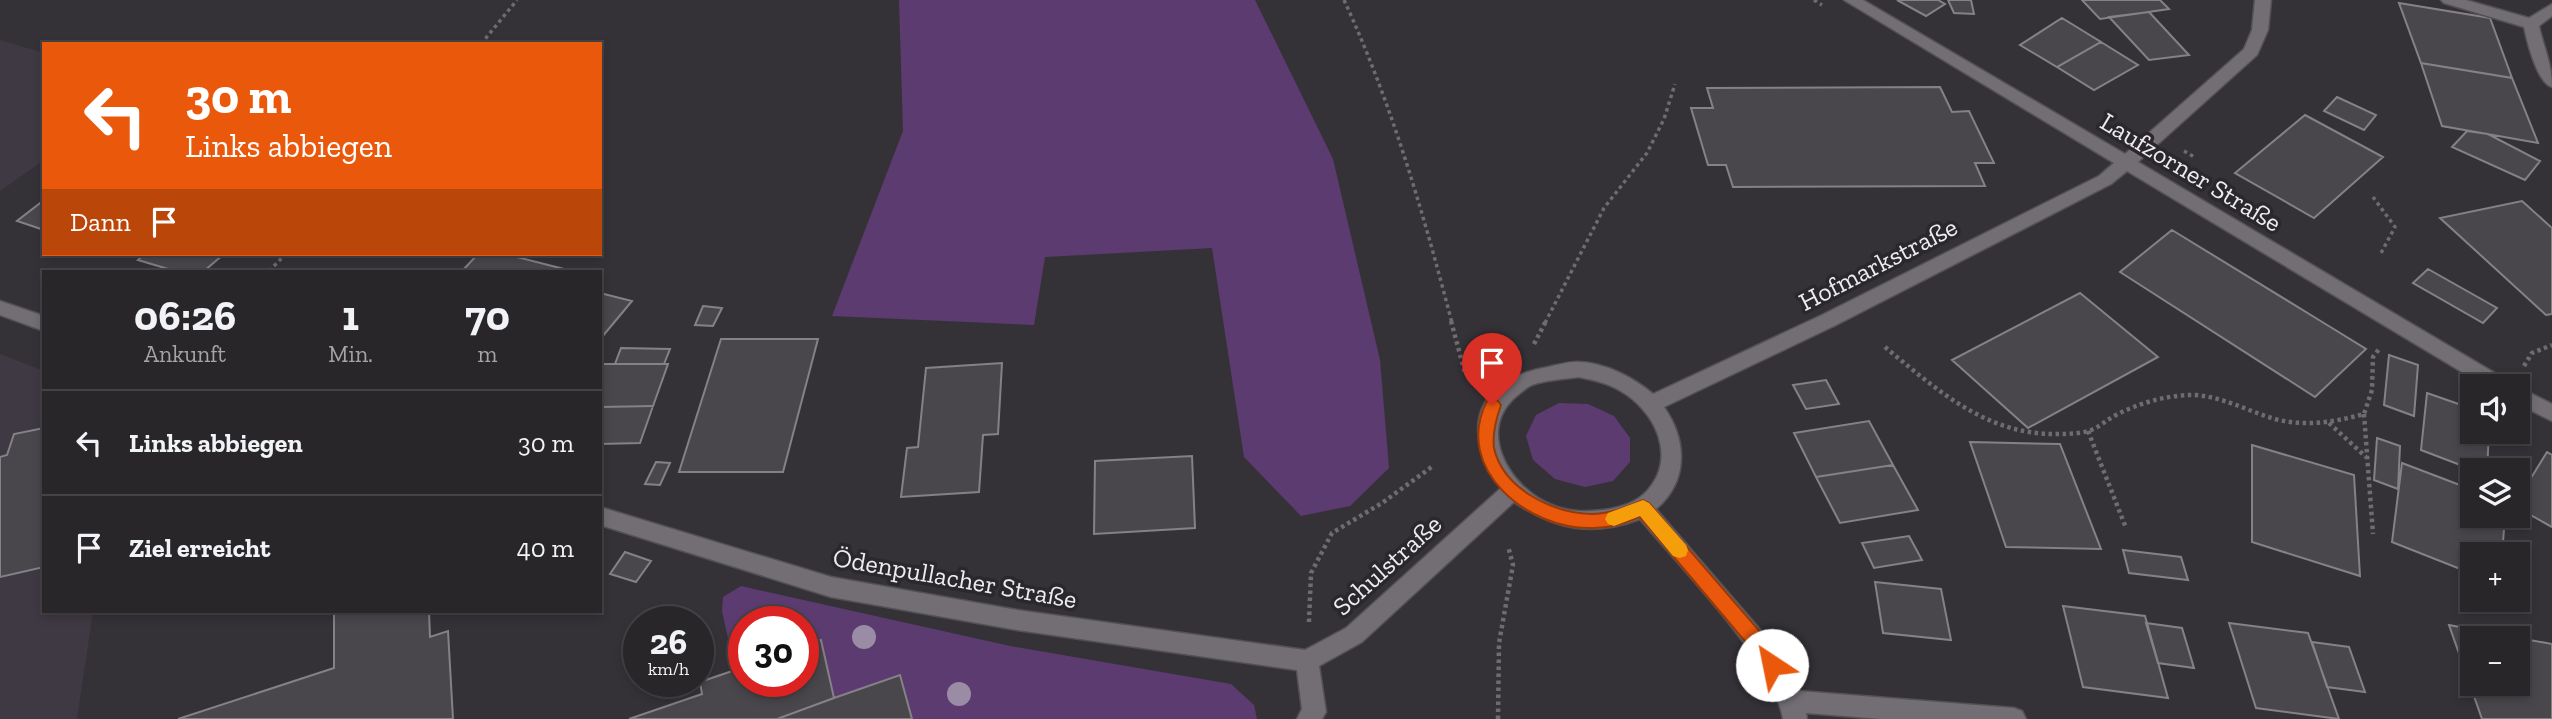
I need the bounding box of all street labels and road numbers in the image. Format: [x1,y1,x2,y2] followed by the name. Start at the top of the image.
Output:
[2095,105,2287,239] street label: Laufzorner Straße
[1793,210,1963,318] street label: Hofmarkstraße
[1326,508,1448,622] street label: Schulstraße
[831,541,1079,615] street label: Ödenpullacher Straße

